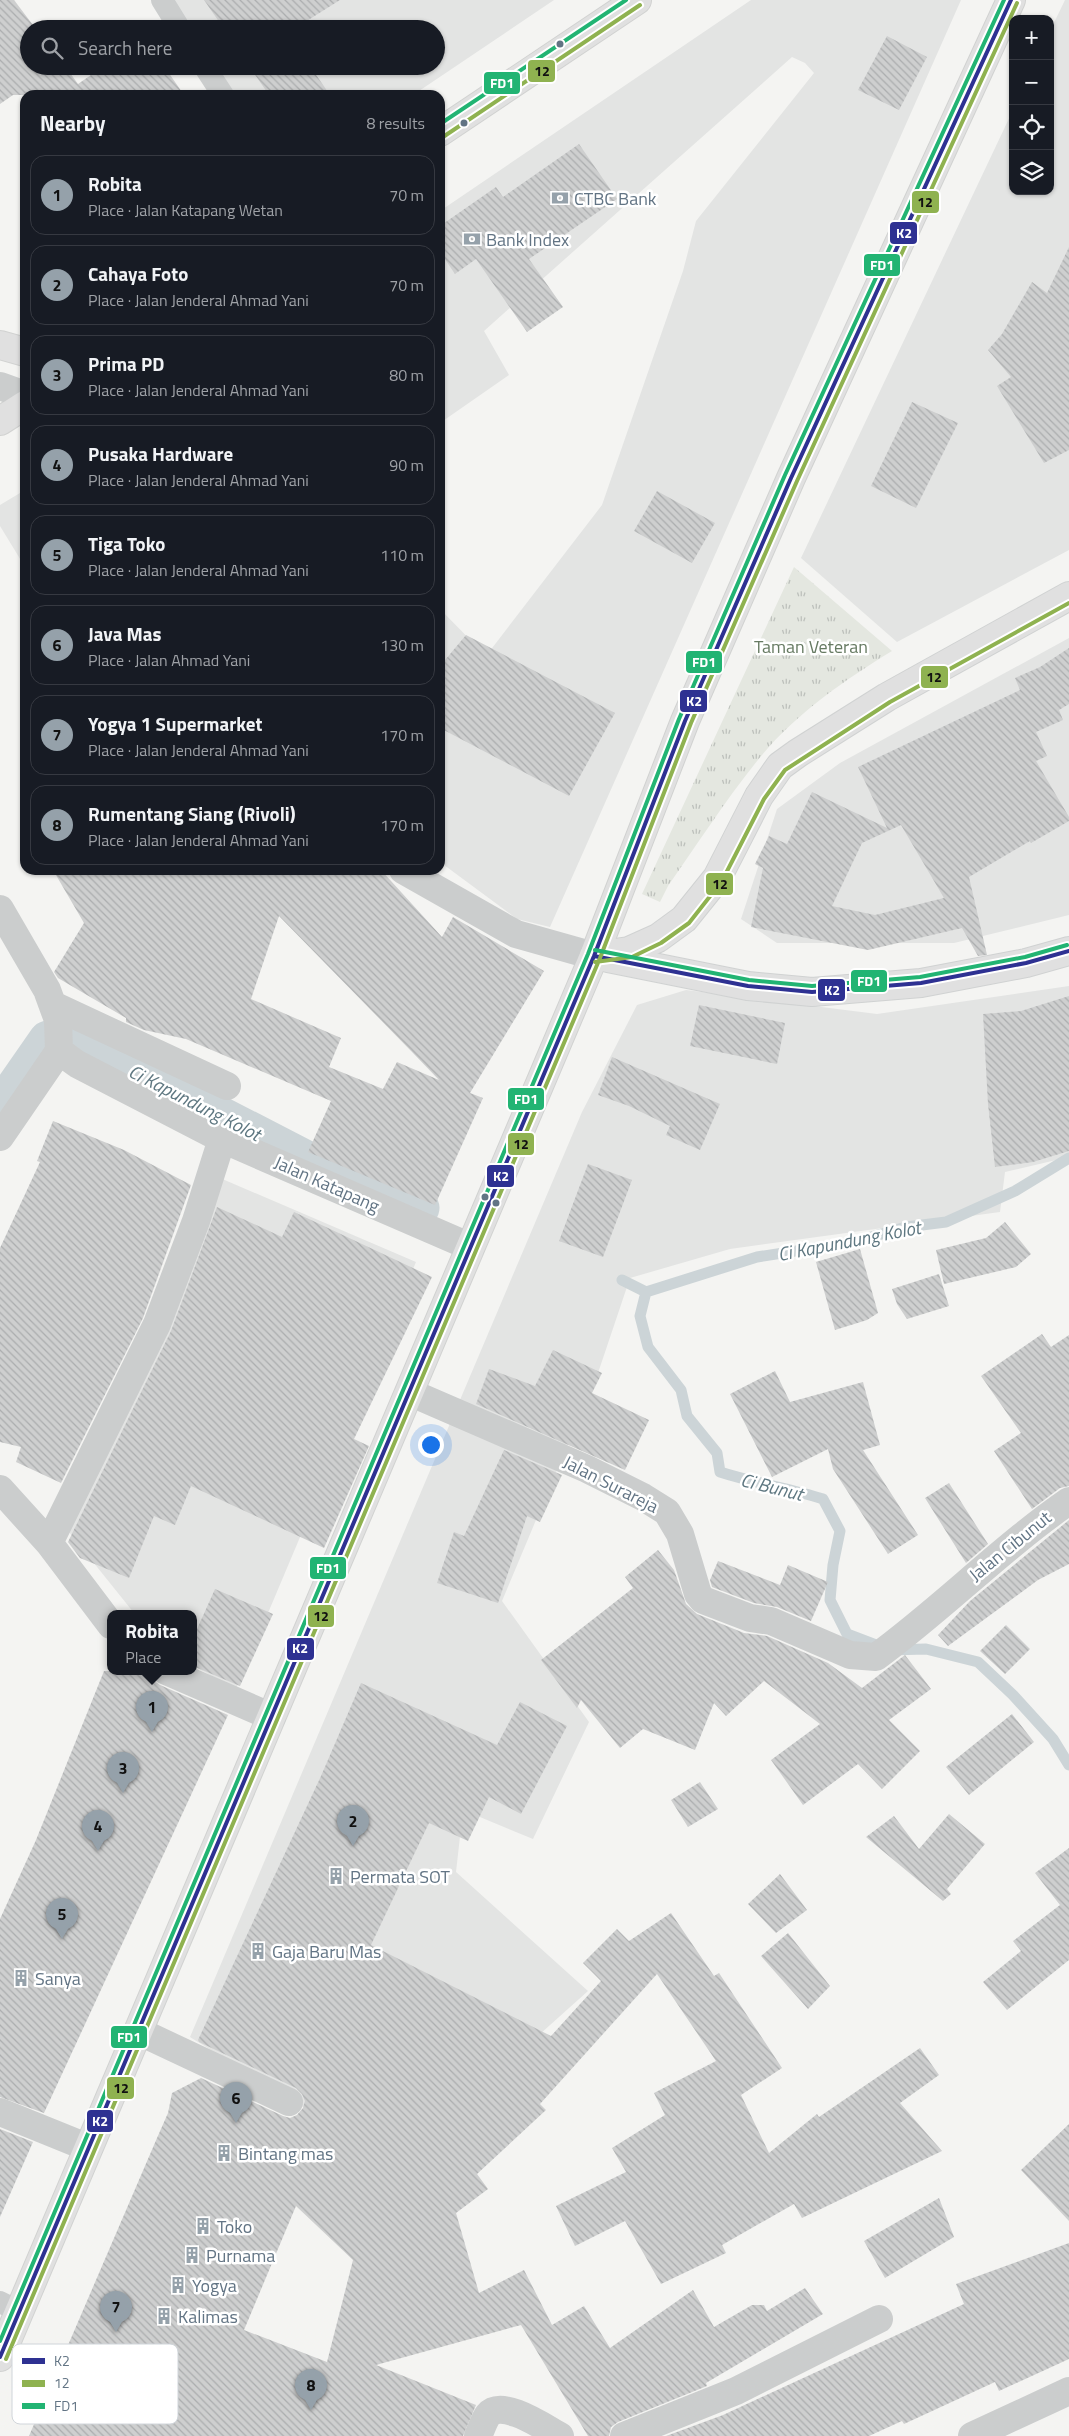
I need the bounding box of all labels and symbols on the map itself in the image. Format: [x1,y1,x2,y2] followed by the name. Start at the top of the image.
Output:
[555,39,565,49] unlabelled marker
[527,59,556,83] line badge: 12
[534,60,550,81] text: 12
[483,71,521,95] line badge: FD1
[490,72,514,93] text: FD1
[459,118,469,128] unlabelled marker
[574,185,657,212] place label: CTBC Bank
[550,188,570,208] bank icon: CTBC Bank
[911,190,940,214] line badge: 12
[917,191,933,212] text: 12
[889,221,918,245] line badge: K2
[896,222,912,243] text: K2
[486,226,569,253] place label: Bank Index
[462,229,482,249] bank icon: Bank Index
[863,253,901,277] line badge: FD1
[870,254,894,275] text: FD1
[754,633,868,660] park label: Taman Veteran
[685,650,723,674] line badge: FD1
[692,651,716,672] text: FD1
[920,665,949,689] line badge: 12
[926,666,942,687] text: 12
[679,689,708,713] line badge: K2
[686,690,702,711] text: K2
[705,872,734,896] line badge: 12
[712,873,728,894] text: 12
[850,969,888,993] line badge: FD1
[857,970,881,991] text: FD1
[817,978,846,1002] line badge: K2
[824,979,840,1000] text: K2
[124,1056,268,1149] water label: Ci Kapundung Kolot
[507,1087,545,1111] line badge: FD1
[514,1088,538,1109] text: FD1
[507,1132,535,1156] line badge: 12
[513,1133,529,1154] text: 12
[270,1149,384,1219] street label: Jalan Katapang
[486,1164,515,1188] line badge: K2
[493,1165,509,1186] text: K2
[480,1192,490,1202] unlabelled marker
[491,1198,501,1208] unlabelled marker
[775,1212,925,1268] water label: Ci Kapundung Kolot
[418,1432,444,1458] your location
[559,1448,663,1520] street label: Jalan Surareja
[738,1464,808,1508] water label: Ci Bunut
[963,1504,1058,1588] street label: Jalan Cibunut
[309,1556,347,1580] line badge: FD1
[316,1557,340,1578] text: FD1
[307,1604,335,1628] line badge: 12
[313,1605,329,1626] text: 12
[286,1637,315,1661] line badge: K2
[292,1637,308,1658] text: K2
[136,1691,168,1732] pin: 1
[107,1752,139,1793] pin: 3
[337,1805,369,1846] pin: 2
[82,1810,114,1851] pin: 4
[350,1863,451,1890] place label: Permata SOT
[326,1866,346,1886] building icon: Permata SOT
[46,1898,78,1939] pin: 5
[272,1938,381,1965] place label: Gaja Baru Mas
[248,1941,268,1961] building icon: Gaja Baru Mas
[35,1965,81,1992] place label: Sanya
[11,1968,31,1988] building icon: Sanya
[110,2025,148,2049] line badge: FD1
[117,2026,141,2047] text: FD1
[106,2076,135,2100] line badge: 12
[113,2077,129,2098] text: 12
[220,2082,252,2123] pin: 6
[86,2109,114,2133] line badge: K2
[92,2110,108,2131] text: K2
[238,2140,333,2167] place label: Bintang mas
[214,2143,234,2163] building icon: Bintang mas
[217,2213,252,2240] place label: Toko
[193,2216,213,2236] building icon: Toko
[206,2242,275,2269] place label: Purnama
[182,2245,202,2265] building icon: Purnama
[192,2272,237,2299] place label: Yogya
[168,2275,188,2295] building icon: Yogya
[100,2291,132,2332] pin: 7
[178,2303,238,2330] place label: Kalimas
[154,2306,174,2326] building icon: Kalimas
[12,2344,178,2424] legend
[54,2350,70,2371] text: K2
[295,2369,327,2410] pin: 8
[54,2372,70,2393] text: 12
[54,2395,78,2416] text: FD1

